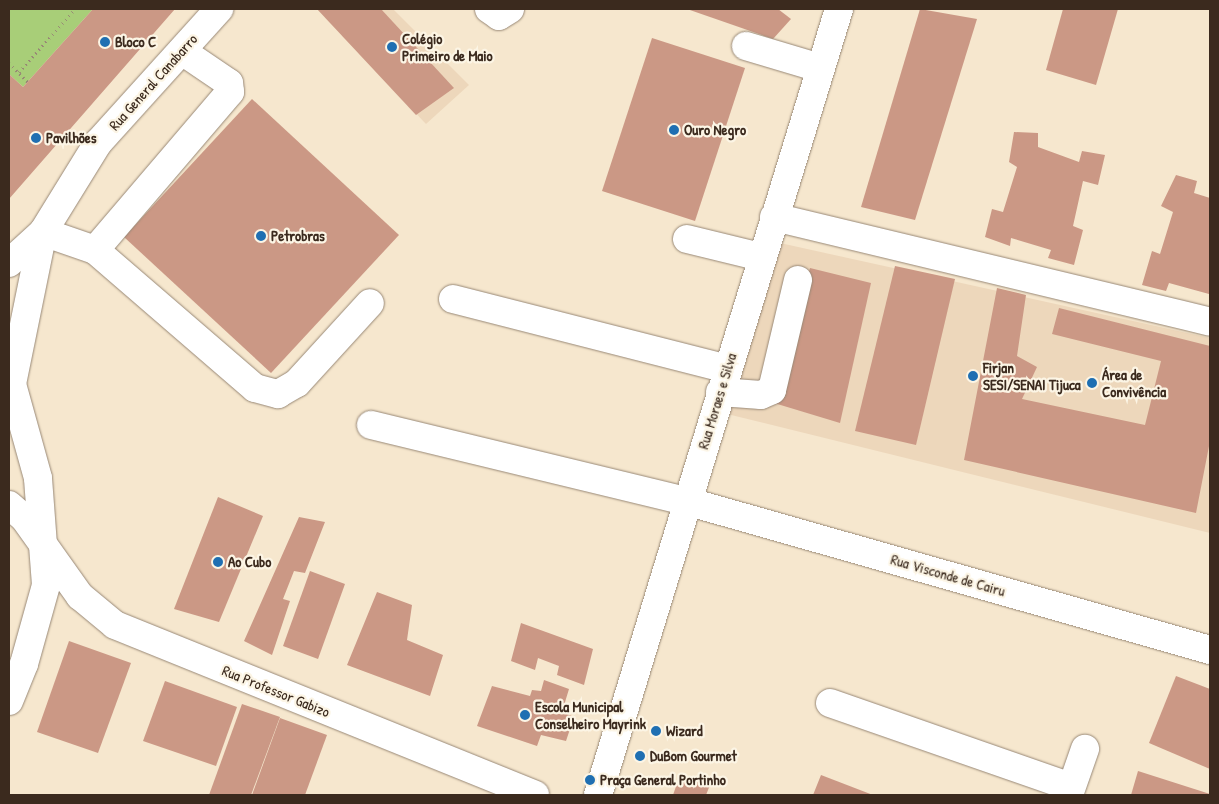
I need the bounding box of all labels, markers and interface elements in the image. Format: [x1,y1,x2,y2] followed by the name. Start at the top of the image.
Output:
[402,29,493,64] place label: Colégio Primeiro de Maio
[105,30,201,134] street label: Rua General Canabarro
[115,33,156,51] place label: Bloco C
[99,36,111,48] marker: Bloco C
[386,41,398,53] marker: Colégio Primeiro de Maio
[684,121,746,139] place label: Ouro Negro
[668,124,680,136] marker: Ouro Negro
[46,129,97,147] place label: Pavilhões
[30,132,42,144] marker: Pavilhões
[271,227,325,245] place label: Petrobras
[255,230,267,242] marker: Petrobras
[694,351,740,451] street label: Rua Moraes e Silva
[983,358,1081,393] place label: Firjan SESI/SENAI Tijuca
[1102,365,1166,400] place label: Área de Convivência
[967,370,979,382] marker: Firjan SESI/SENAI Tijuca
[1086,377,1098,389] marker: Área de Convivência
[889,550,1007,600] street label: Rua Visconde de Cairu
[228,553,271,571] place label: Ao Cubo
[212,556,224,568] marker: Ao Cubo
[220,661,332,721] street label: Rua Professor Gabizo
[535,697,646,732] place label: Escola Municipal Conselheiro Mayrink
[519,709,531,721] marker: Escola Municipal Conselheiro Mayrink
[666,722,703,740] place label: Wizard
[650,725,662,737] marker: Wizard
[650,747,737,765] place label: DuBom Gourmet
[634,750,646,762] marker: DuBom Gourmet
[600,771,726,789] place label: Praça General Portinho
[584,774,596,786] marker: Praça General Portinho

